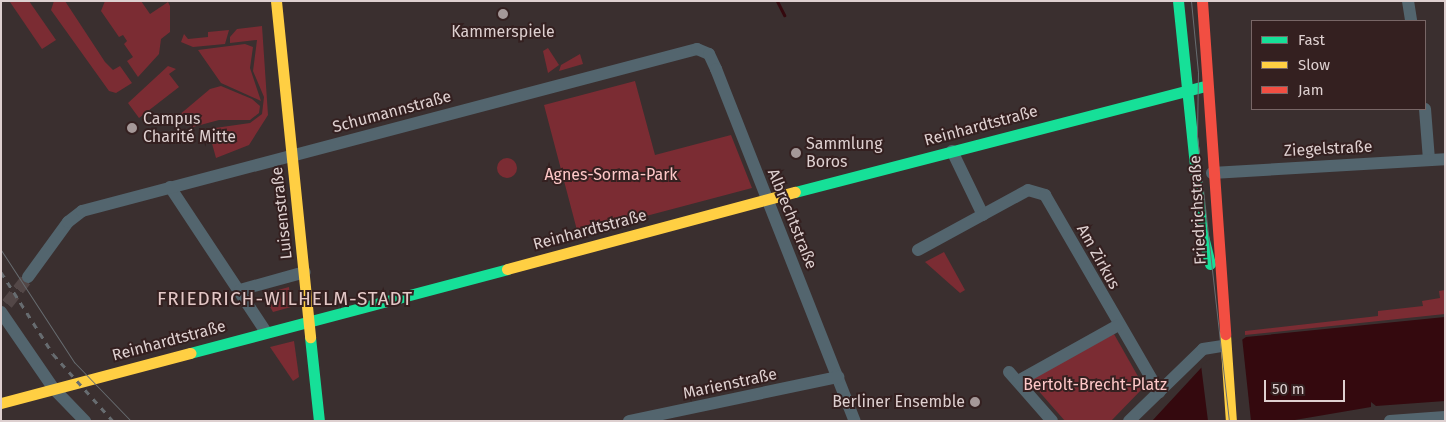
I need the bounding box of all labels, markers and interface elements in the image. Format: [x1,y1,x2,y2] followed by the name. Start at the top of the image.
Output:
[497,8,509,20] marker: Kammerspiele
[1251,20,1426,110] legend
[451,22,555,42] place label: Kammerspiele
[1298,31,1325,49] text: Fast
[1298,56,1330,74] text: Slow
[1298,81,1324,99] text: Jam
[331,87,453,137] street label: Schumannstraße
[922,102,1040,150] street label: Reinhardtstraße
[143,109,236,147] place label: Campus Charité Mitte
[125,121,139,135] marker: Campus Charité Mitte
[806,134,883,172] place label: Sammlung Boros
[1283,137,1373,161] street label: Ziegelstraße
[790,147,802,159] marker: Sammlung Boros
[1186,155,1210,265] street label: Friedrichstraße
[544,165,678,185] park label: Agnes-Sorma-Park
[268,166,296,260] street label: Luisenstraße
[763,166,821,272] street label: Albrechtstraße
[531,206,649,254] street label: Reinhardtstraße
[1072,221,1124,293] street label: Am Zirkus
[154,288,416,310] district label: FRIEDRICH-WILHELM-STADT
[110,317,228,365] street label: Reinhardtstraße
[681,365,779,403] street label: Marienstraße
[1266,370,1347,402] scale bar
[1023,375,1167,395] park label: Bertolt-Brecht-Platz
[1272,380,1305,398] text: 50 m
[832,392,965,412] place label: Berliner Ensemble
[969,396,981,408] marker: Berliner Ensemble

